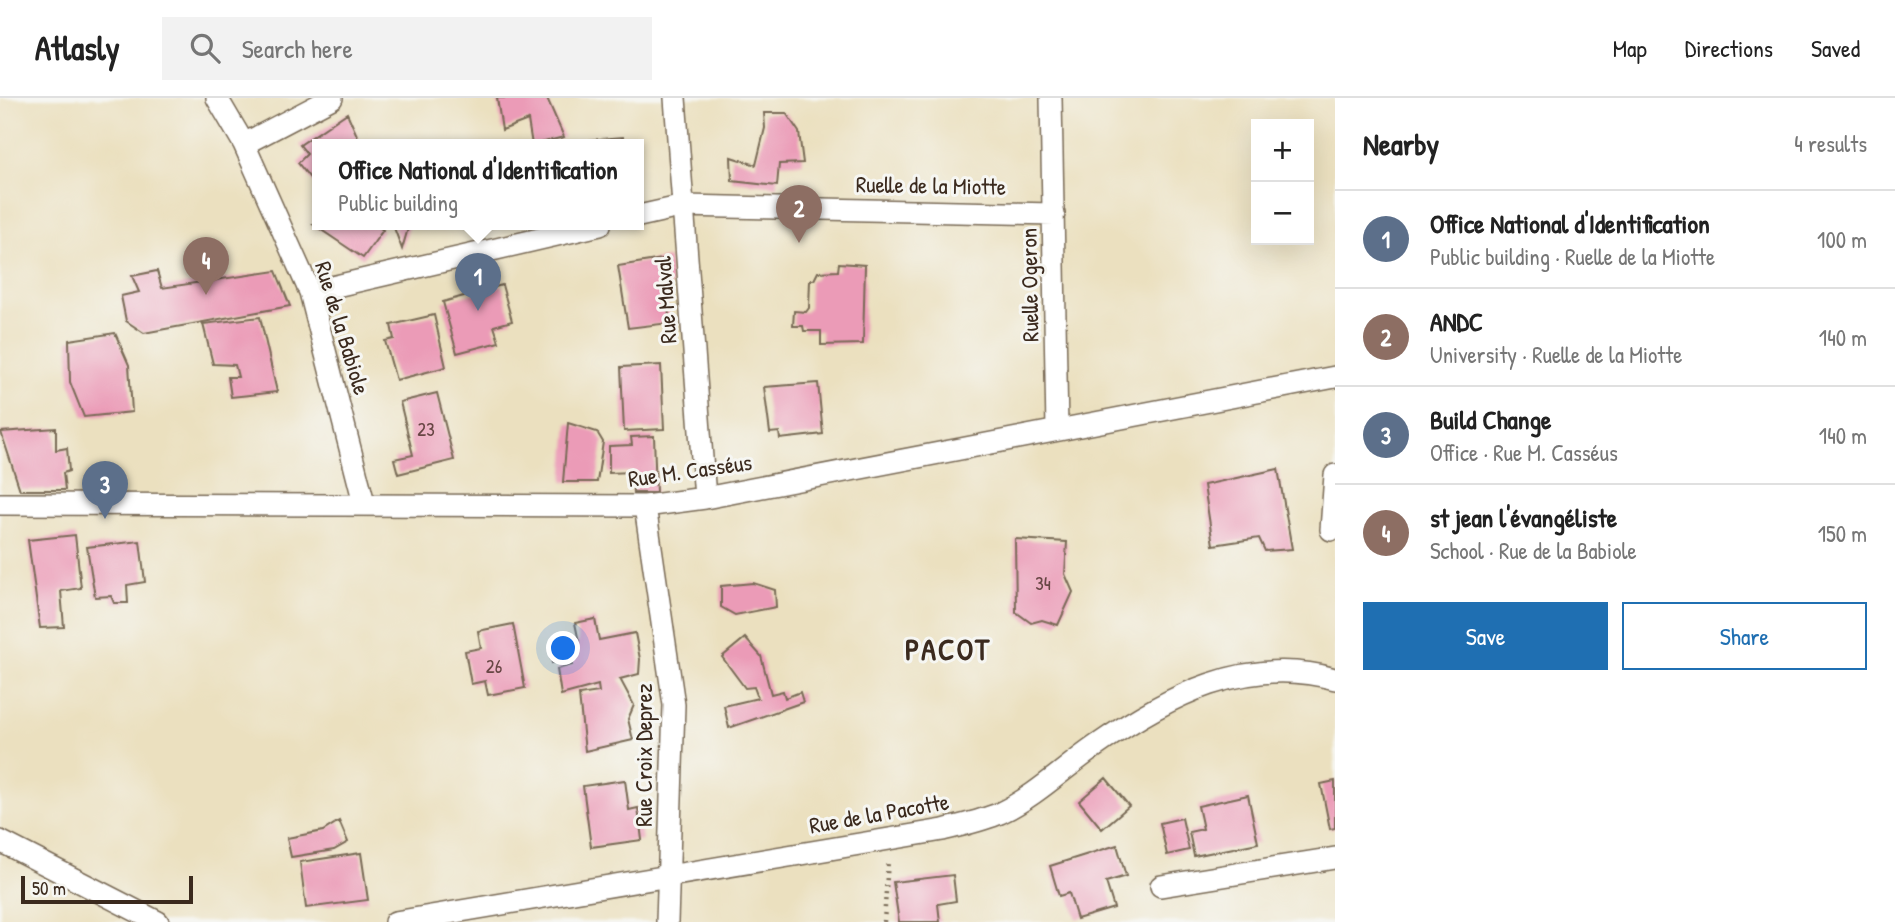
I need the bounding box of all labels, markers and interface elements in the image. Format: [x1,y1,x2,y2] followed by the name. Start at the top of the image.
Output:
[162,17,652,80] search box
[35,26,120,70] text: Atlasly
[186,29,224,67] icon: search
[242,31,353,66] text: Search here
[1613,32,1647,64] text: Map
[1685,32,1773,64] text: Directions
[1811,32,1860,64] text: Saved
[1251,119,1314,245] map controls
[1251,119,1314,182] button: +
[1363,124,1439,164] text: Nearby
[1794,128,1867,159] text: 4 results
[312,139,644,230] popup
[338,152,618,187] text: Office National d'Identification
[856,168,1006,202] street label: Ruelle de la Miotte
[1251,182,1314,245] button: −
[776,185,822,243] pin: 2
[338,187,458,218] text: Public building
[1430,206,1710,241] text: Office National d'Identification
[1382,224,1390,255] text: 1
[1817,224,1867,255] text: 100 m
[1013,228,1045,342] street label: Ruelle Ogeron
[183,237,229,295] pin: 4
[1430,241,1715,272] text: Public building · Ruelle de la Miotte
[455,253,501,311] pin: 1
[646,255,684,345] street label: Rue Malval
[308,258,378,398] street label: Rue de la Babiole
[1430,304,1483,339] text: ANDC
[1381,322,1391,353] text: 2
[1819,322,1867,353] text: 140 m
[1430,339,1682,370] text: University · Ruelle de la Miotte
[1430,402,1551,437] text: Build Change
[417,416,435,442] house number: 23
[1381,420,1391,451] text: 3
[1819,420,1867,451] text: 140 m
[1430,437,1618,468] text: Office · Rue M. Casséus
[626,446,754,494] street label: Rue M. Casséus
[82,461,128,519] pin: 3
[1430,500,1617,535] text: st jean l'évangéliste
[1382,518,1390,549] text: 4
[1818,518,1867,549] text: 150 m
[1430,535,1637,566] text: School · Rue de la Babiole
[1035,570,1051,596] house number: 34
[1363,602,1608,670] button: Save
[1622,602,1867,670] button: Share
[905,629,991,669] district label: PACOT
[546,631,580,665] your location
[486,653,502,679] house number: 26
[628,683,659,827] street label: Rue Croix Deprez
[807,785,951,841] street label: Rue de la Pacotte
[21,873,192,905] scale bar
[32,875,66,901] text: 50 m

